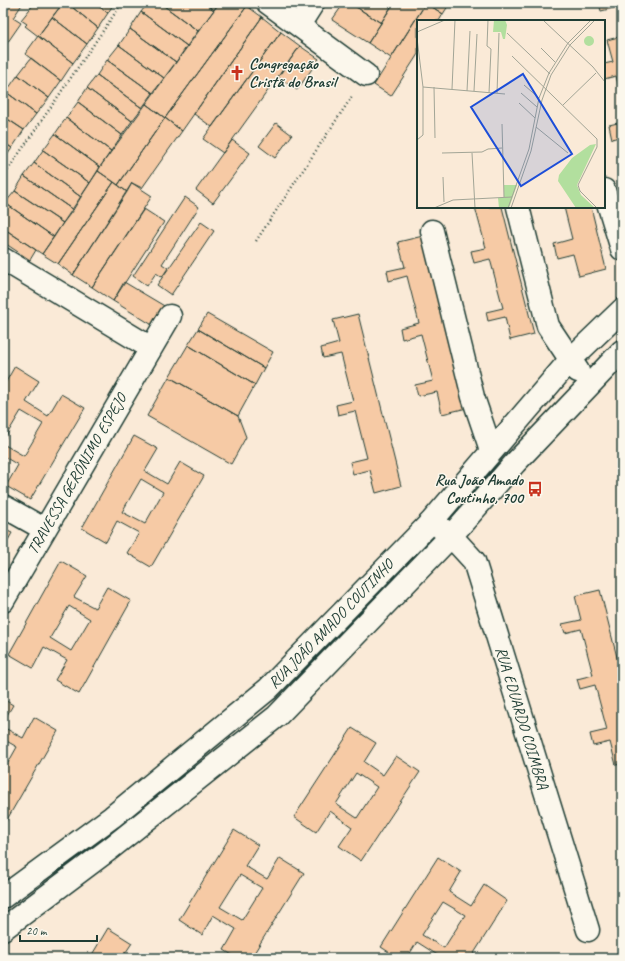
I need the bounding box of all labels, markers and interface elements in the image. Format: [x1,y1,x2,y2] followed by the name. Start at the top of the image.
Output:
[417,20,605,208] inset map
[249,54,339,92] place label: Congregação Cristã do Brasil
[228,64,246,82] church icon: Congregação Cristã do Brasil
[23,388,132,558] street label: TRAVESSA GERÔNIMO ESPEJO
[435,470,525,508] place label: Rua João Amado Coutinho, 700
[526,480,544,498] bus stop icon: Rua João Amado Coutinho, 700
[264,554,399,693] street label: RUA JOÃO AMADO COUTINHO
[491,644,553,793] street label: RUA EDUARDO COIMBRA
[20,917,97,943] scale bar
[26,923,48,939] text: 20 m

